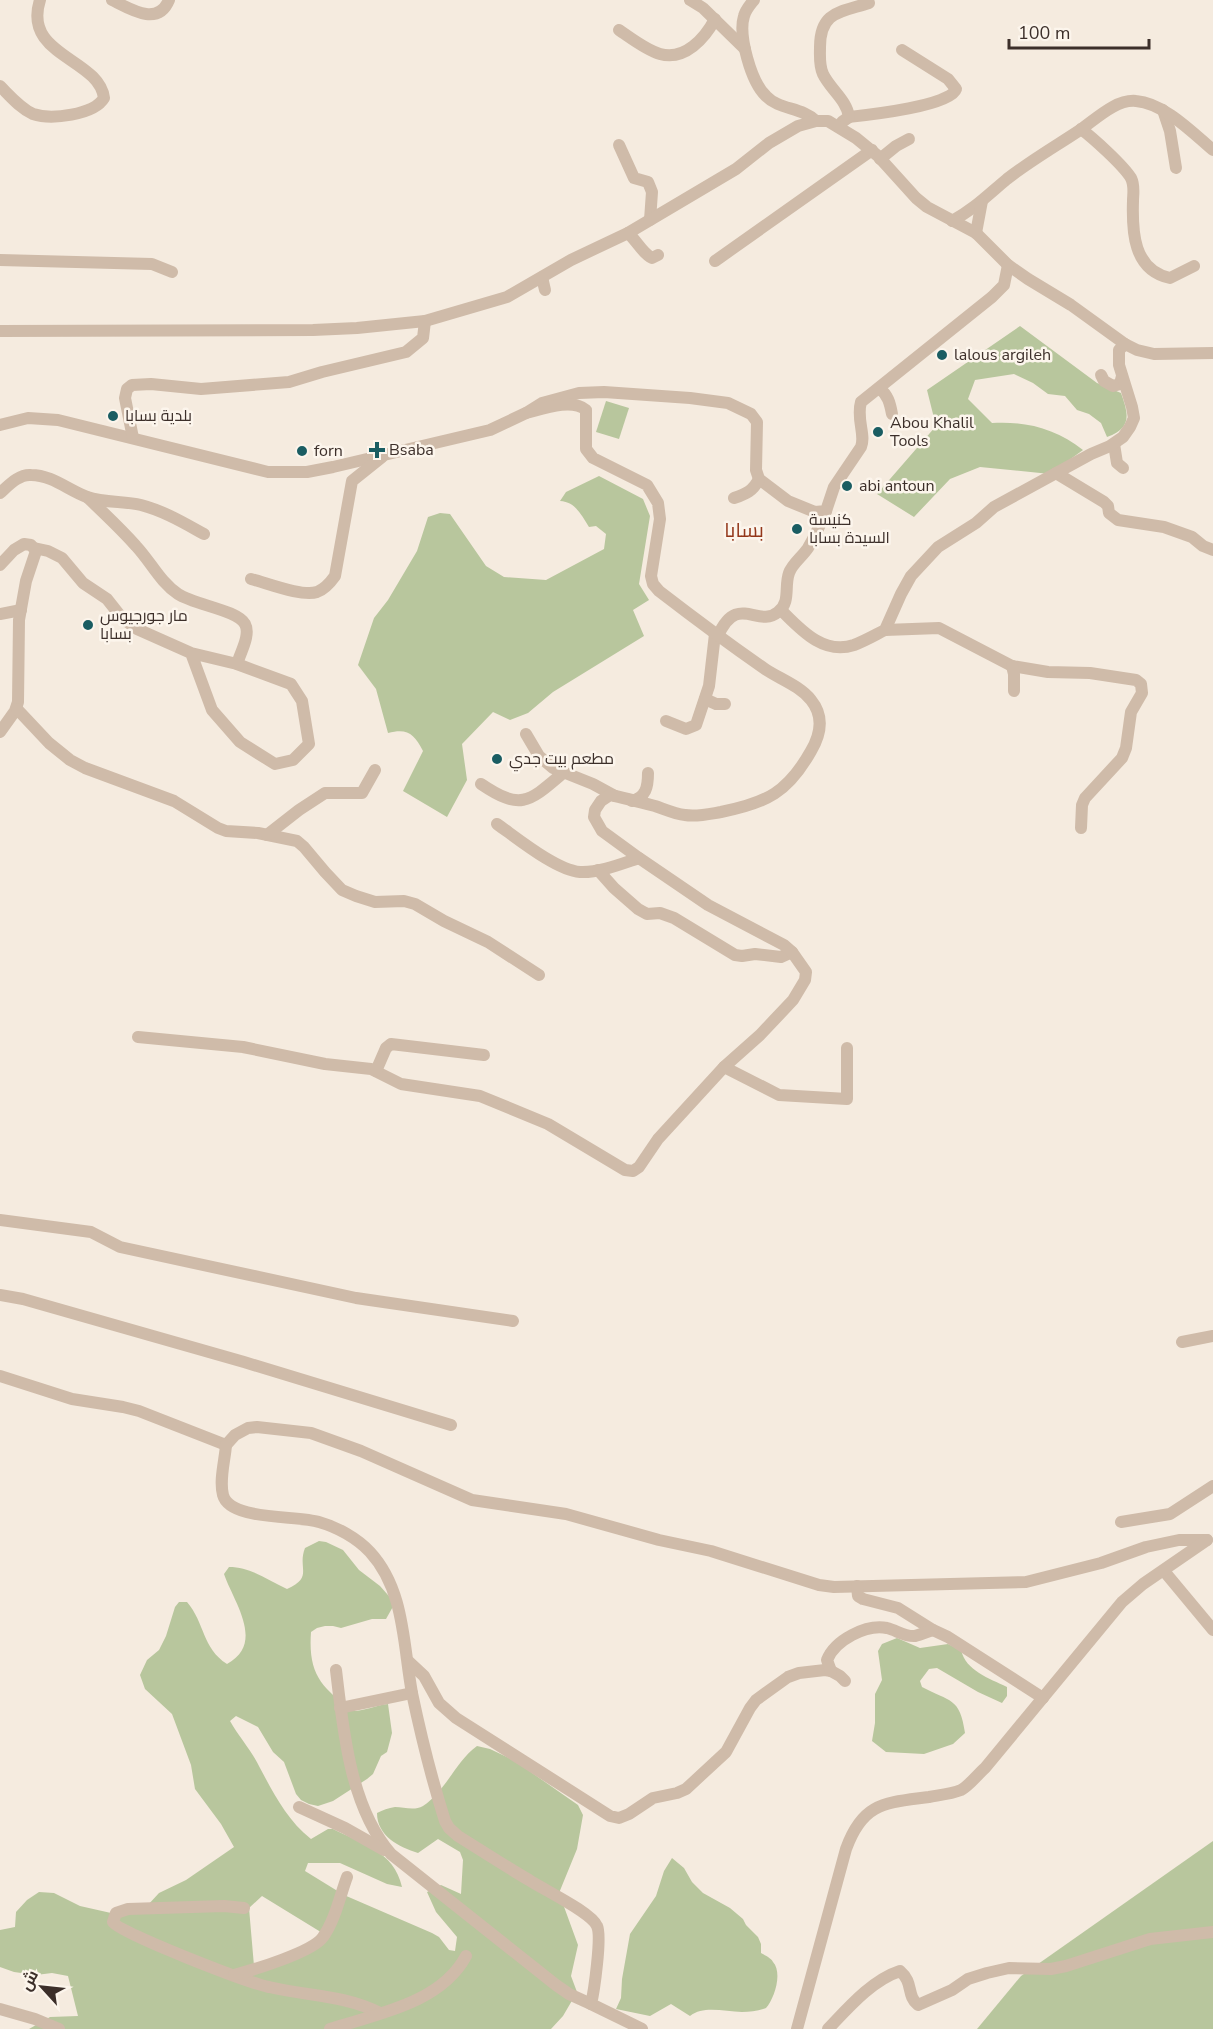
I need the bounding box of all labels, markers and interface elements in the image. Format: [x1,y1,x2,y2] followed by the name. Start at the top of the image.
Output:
[1009,12,1148,50] scale bar
[1018,21,1070,45] text: 100 m
[954,344,1051,366] place label: lalous argileh
[935,348,949,362] marker: lalous argileh
[125,405,192,427] place label: بلدية بسابا
[106,409,120,423] marker: بلدية بسابا
[890,412,974,452] place label: Abou Khalil Tools
[871,425,885,439] marker: Abou Khalil Tools
[389,439,434,461] place label: Bsaba
[314,440,343,462] place label: forn
[370,443,384,457] marker: Bsaba
[295,444,309,458] marker: forn
[859,475,935,497] place label: abi antoun
[840,479,854,493] marker: abi antoun
[809,509,890,549] place label: كنيسة السيدة بسابا
[724,517,764,544] district label: بسابا
[790,522,804,536] marker: كنيسة السيدة بسابا
[100,605,188,645] place label: مار جورجيوس بسابا
[81,618,95,632] marker: مار جورجيوس بسابا
[509,748,614,772] place label: مطعم بيت جدي
[490,752,504,766] marker: مطعم بيت جدي
[12,1957,72,2017] north arrow
[15,1967,44,1995] text: ش

